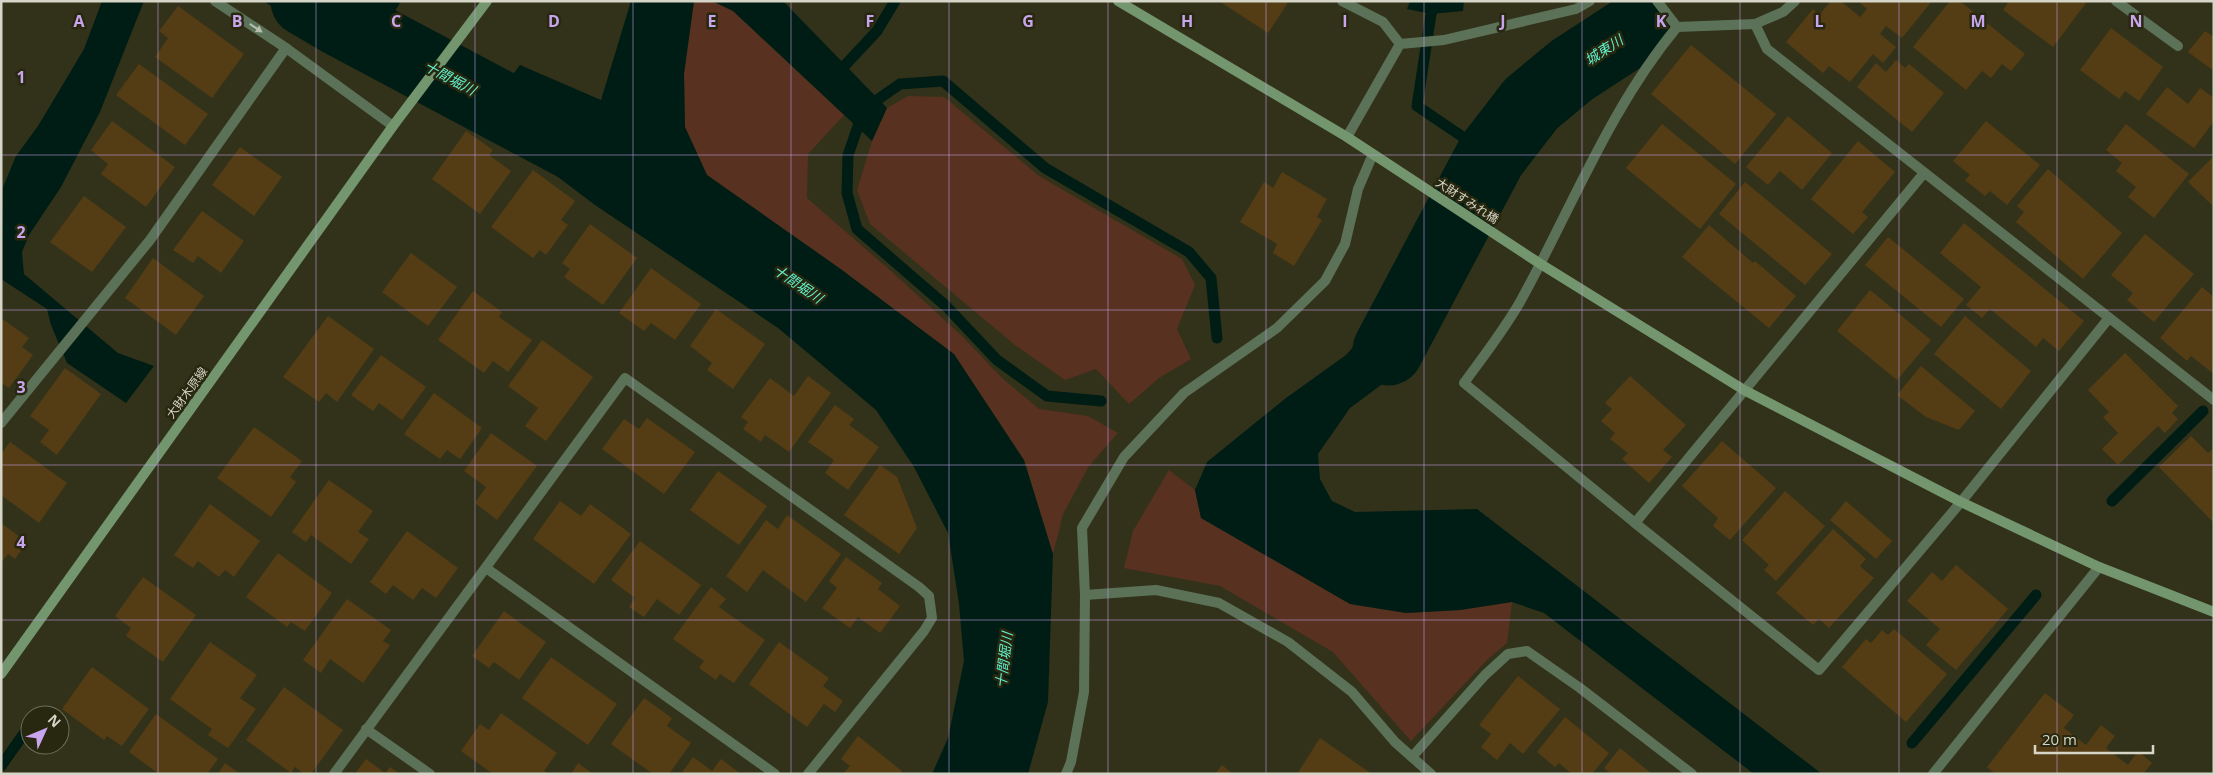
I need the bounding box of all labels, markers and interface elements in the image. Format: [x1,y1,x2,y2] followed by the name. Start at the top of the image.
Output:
[73,10,85,32] text: A
[232,10,242,32] text: B
[391,10,401,32] text: C
[548,10,560,32] text: D
[708,10,717,32] text: E
[866,10,874,32] text: F
[1022,10,1034,32] text: G
[1181,10,1193,32] text: H
[1342,10,1348,32] text: I
[1498,10,1506,32] text: J
[1656,10,1667,32] text: K
[1814,10,1824,32] text: L
[1970,10,1986,32] text: M
[2129,10,2143,32] text: N
[249,23,263,33] one-way arrow
[1581,29,1628,69] water label: 城東川
[421,56,481,100] water label: 十間堀川
[16,66,26,88] text: 1
[1432,174,1502,227] street label: 大財すみれ橋
[16,221,26,243] text: 2
[770,260,828,308] water label: 十間堀川
[162,363,211,422] street label: 大財木原線
[16,376,26,398] text: 3
[16,531,26,553] text: 4
[991,629,1017,689] water label: 十間堀川
[20,705,70,755] north arrow
[44,710,66,731] text: N
[2035,722,2152,754] scale bar
[2042,729,2077,749] text: 20 m

